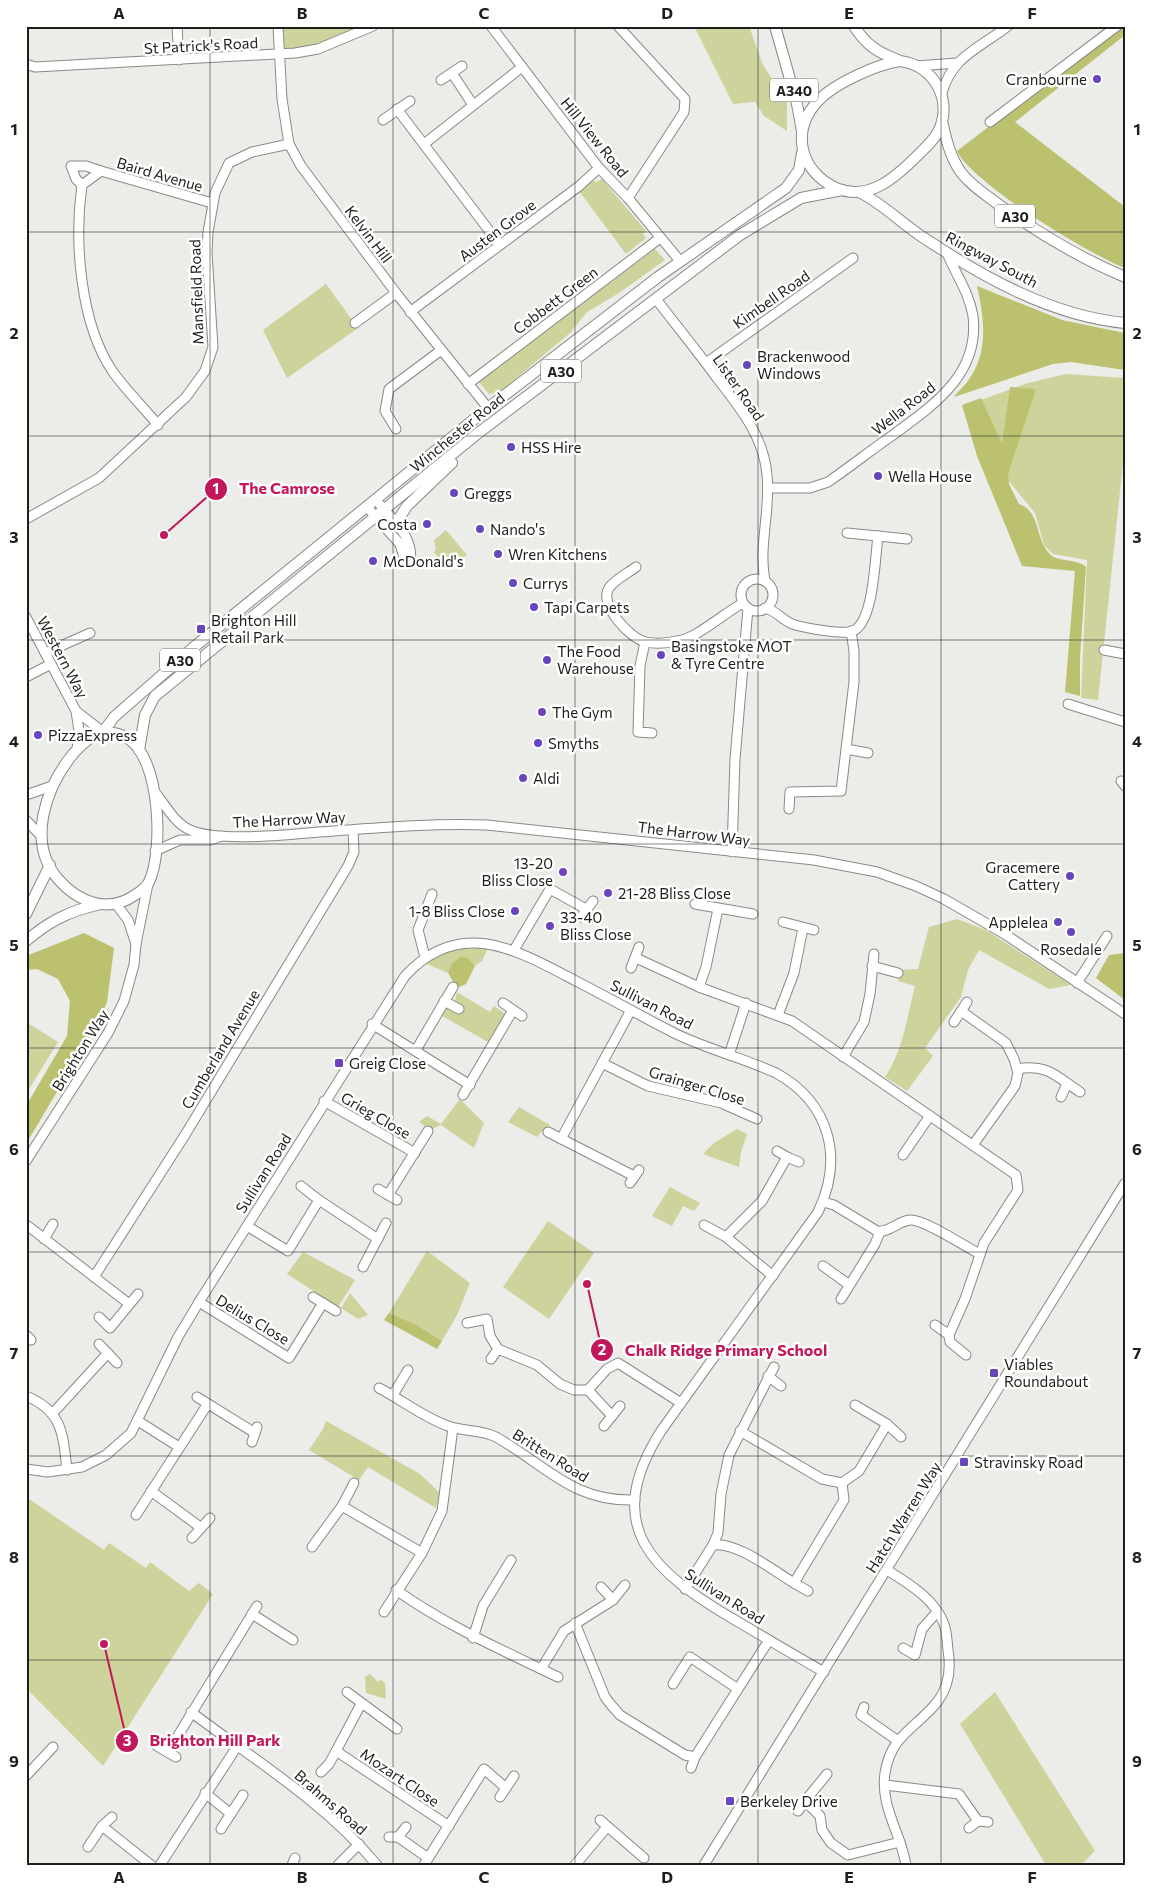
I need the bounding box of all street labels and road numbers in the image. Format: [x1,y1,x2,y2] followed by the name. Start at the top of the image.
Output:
[143,33,259,57] street label: St Patrick's Road
[770,78,818,102] road number: A340
[557,93,633,181] street label: Hill View Road
[115,153,205,195] street label: Baird Avenue
[455,195,539,265] street label: Austen Grove
[342,202,396,266] street label: Kelvin Hill
[995,205,1035,228] road number: A30
[943,227,1041,291] street label: Ringway South
[185,239,207,345] street label: Mansfield Road
[509,262,601,338] street label: Cobbett Green
[729,266,813,332] street label: Kimbell Road
[710,350,768,424] street label: Lister Road
[541,360,581,382] road number: A30
[868,378,938,438] street label: Wella Road
[406,388,508,476] street label: Winchester Road
[34,613,92,701] street label: Western Way
[160,648,200,672] road number: A30
[232,807,346,831] street label: The Harrow Way
[637,817,752,849] street label: The Harrow Way
[608,975,696,1033] street label: Sullivan Road
[177,986,263,1112] street label: Cumberland Avenue
[48,1006,112,1094] street label: Brighton Way
[647,1062,747,1108] street label: Grainger Close
[338,1088,414,1142] street label: Grieg Close
[231,1130,295,1216] street label: Sullivan Road
[213,1290,293,1348] street label: Delius Close
[510,1425,592,1485] street label: Britten Road
[862,1458,945,1576] street label: Hatch Warren Way
[682,1564,768,1628] street label: Sullivan Road
[357,1744,443,1810] street label: Mozart Close
[291,1766,371,1838] street label: Brahms Road

